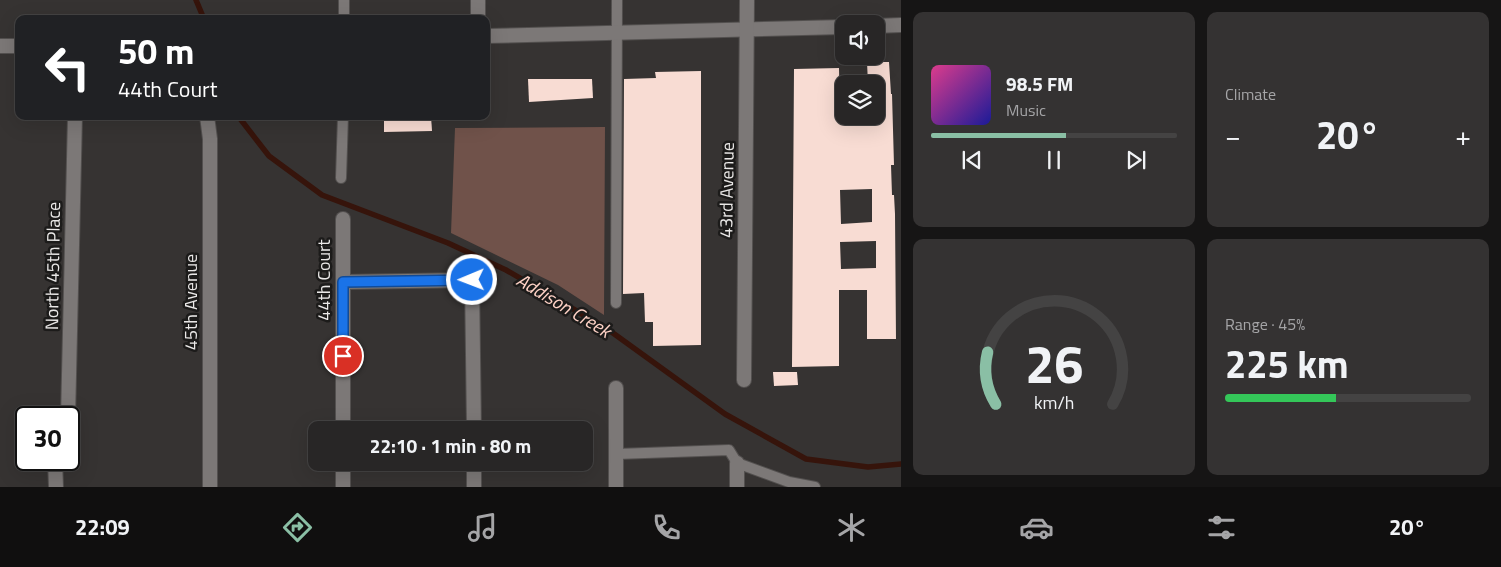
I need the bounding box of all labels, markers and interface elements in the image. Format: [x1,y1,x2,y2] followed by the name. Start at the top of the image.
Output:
[835,15,885,125] map controls
[835,15,885,65] button: sound
[118,24,194,78] text: 50 m
[35,35,100,100] icon: left
[1006,69,1073,98] text: 98.5 FM
[118,72,217,106] text: 44th Court
[835,75,885,125] button: layers
[1225,82,1276,106] text: Climate
[1006,98,1046,122] text: Music
[1316,106,1380,164] text: 20°
[1225,114,1241,157] text: −
[1455,114,1471,157] text: +
[712,142,741,238] street label: 43rd Avenue
[958,146,986,174] icon: previous
[1040,146,1068,174] icon: pause
[1122,146,1150,174] icon: next
[38,201,67,330] street label: North 45th Place
[310,239,337,321] street label: 44th Court
[445,253,497,305] position arrow
[177,254,204,350] street label: 45th Avenue
[511,265,619,346] water label: Addison Creek
[1225,312,1305,336] text: Range · 45%
[1025,324,1083,403] text: 26
[322,335,364,377] pin
[1225,335,1349,393] text: 225 km
[329,342,357,370] icon: arrive
[1034,389,1074,416] text: km/h
[15,406,80,471] speed limit sign: 30
[370,431,531,460] text: 22:10 · 1 min · 80 m
[75,510,130,544] text: 22:09
[280,510,315,545] icon: directions
[465,510,500,545] icon: music
[649,510,684,545] icon: phone
[834,510,869,545] icon: climate
[1019,510,1054,545] icon: car
[1204,510,1239,545] icon: filters
[1389,510,1426,544] text: 20°

